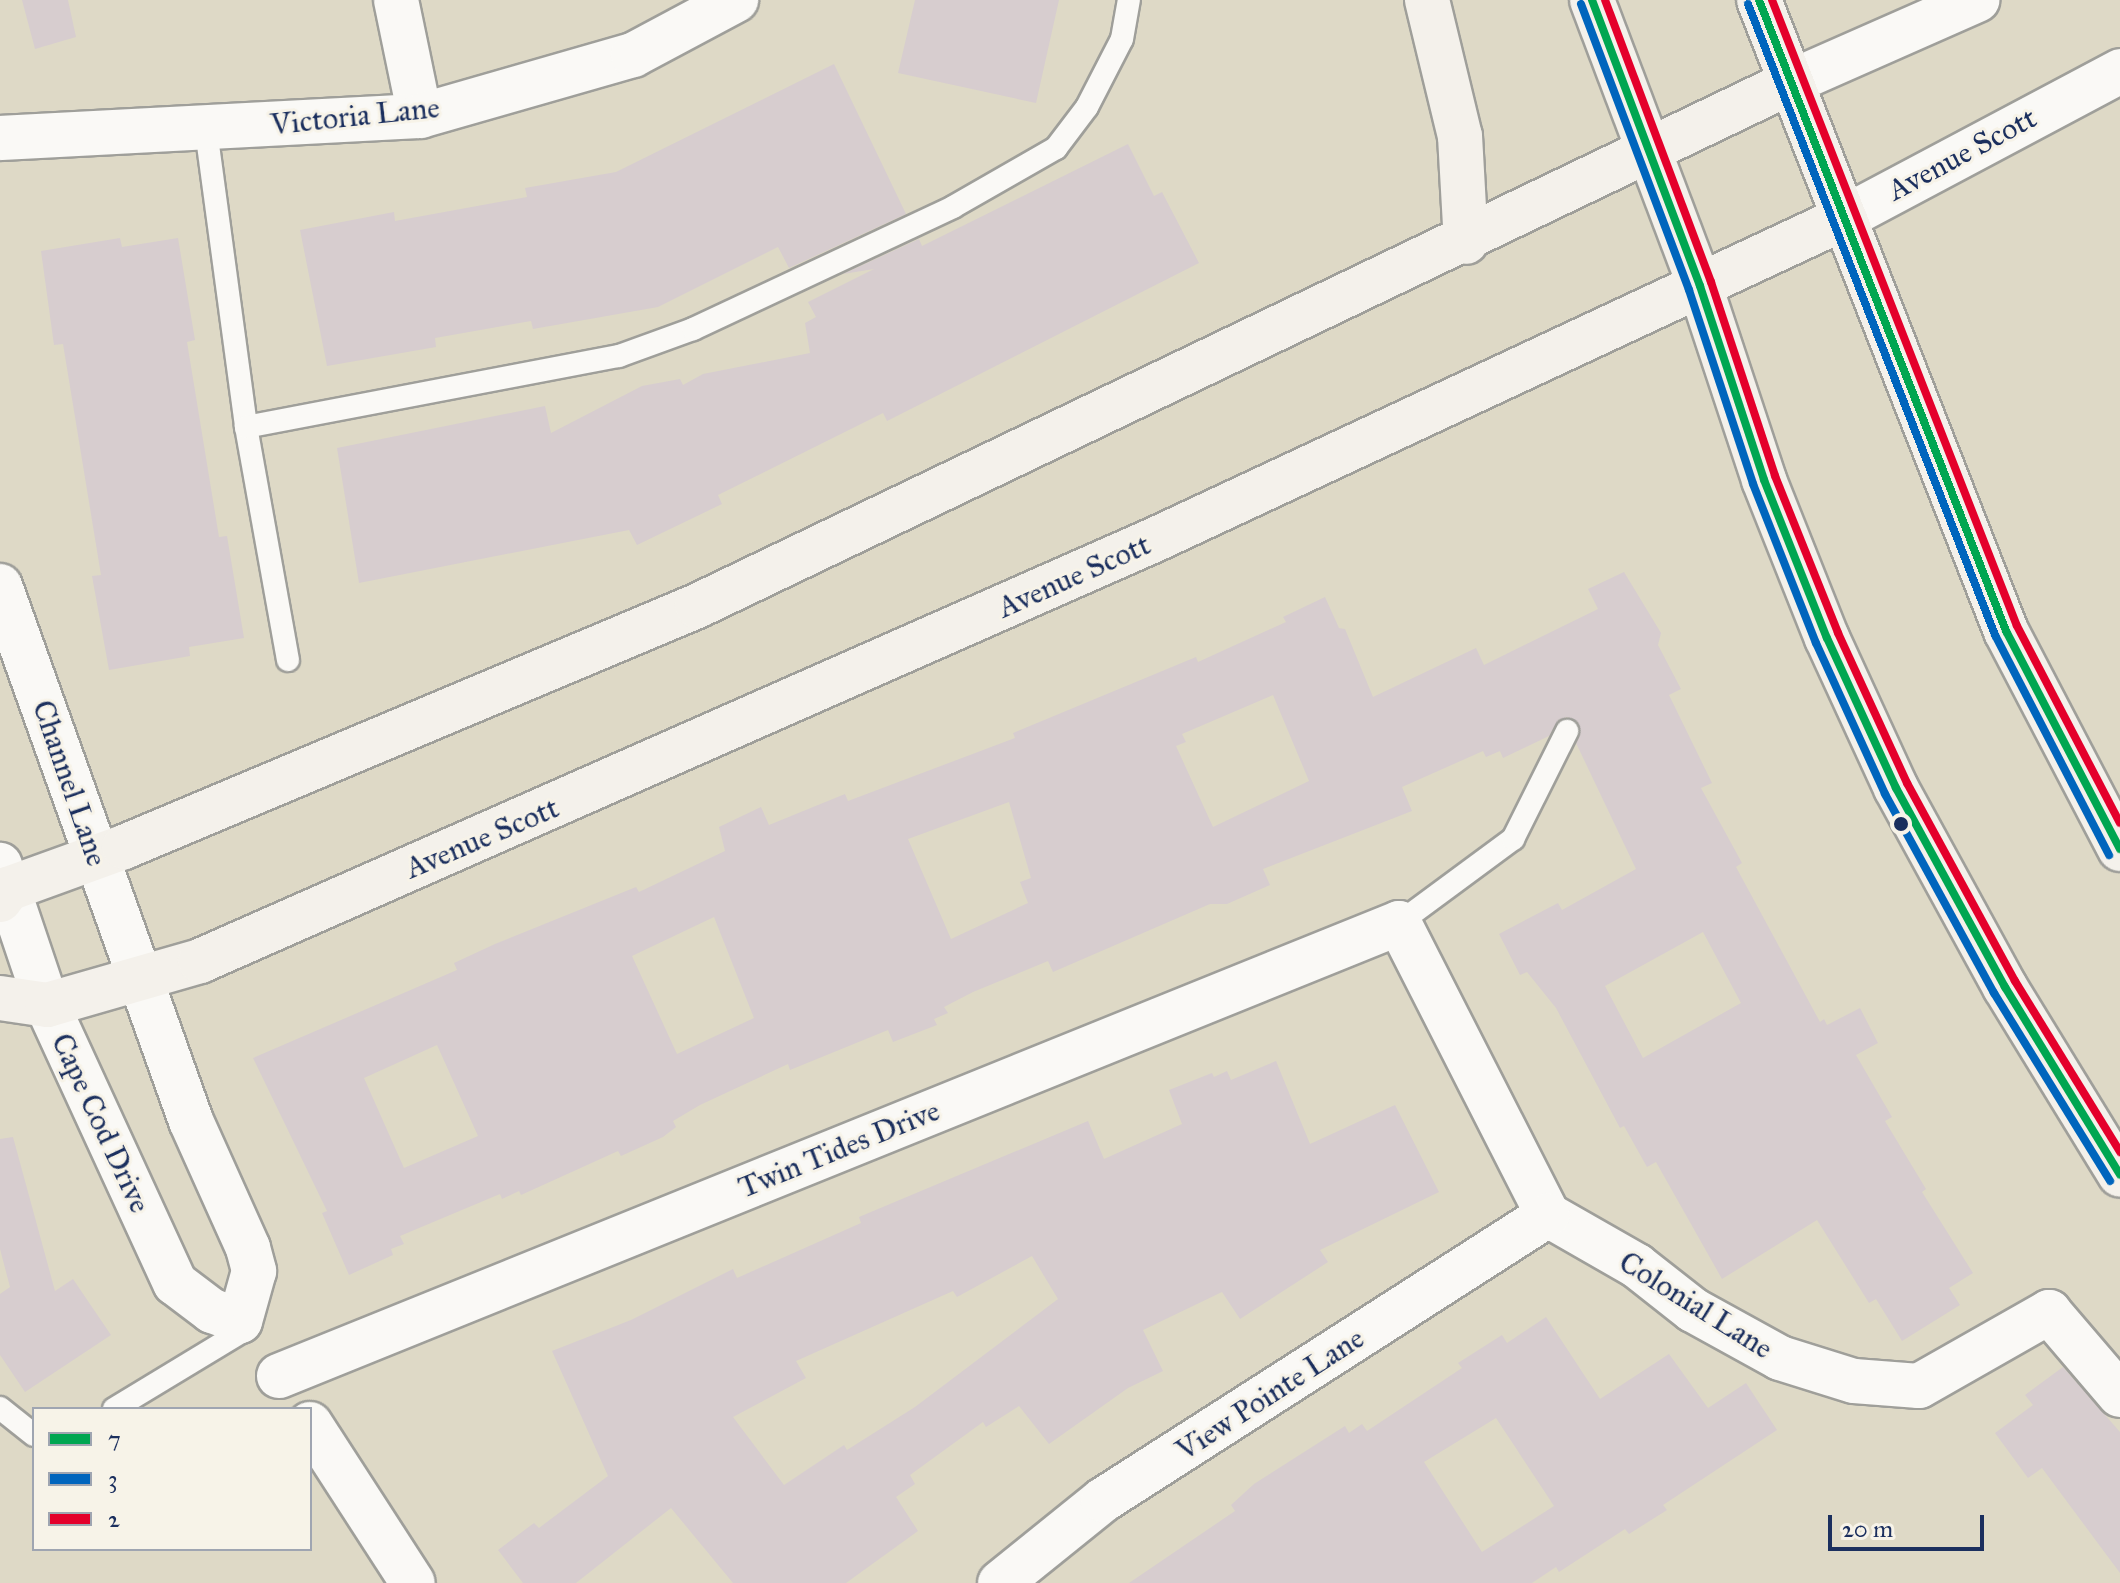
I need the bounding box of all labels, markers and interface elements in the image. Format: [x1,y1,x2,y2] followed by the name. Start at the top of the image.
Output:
[269,89,441,143] street label: Victoria Lane
[1882,100,2042,208] street label: Avenue Scott
[992,526,1156,626] street label: Avenue Scott
[25,695,115,871] street label: Channel Lane
[400,790,564,886] street label: Avenue Scott
[1893,816,1909,832] unlabelled marker
[44,1028,158,1218] street label: Cape Cod Drive
[733,1092,945,1206] street label: Twin Tides Drive
[1613,1244,1779,1366] street label: Colonial Lane
[1169,1320,1371,1468] street label: View Pointe Lane
[32,1407,312,1551] legend
[108,1424,121,1454] text: 7
[108,1464,118,1494] text: 3
[1832,1499,1988,1549] scale bar
[108,1504,120,1534] text: 2
[1842,1514,1893,1544] text: 20 m

